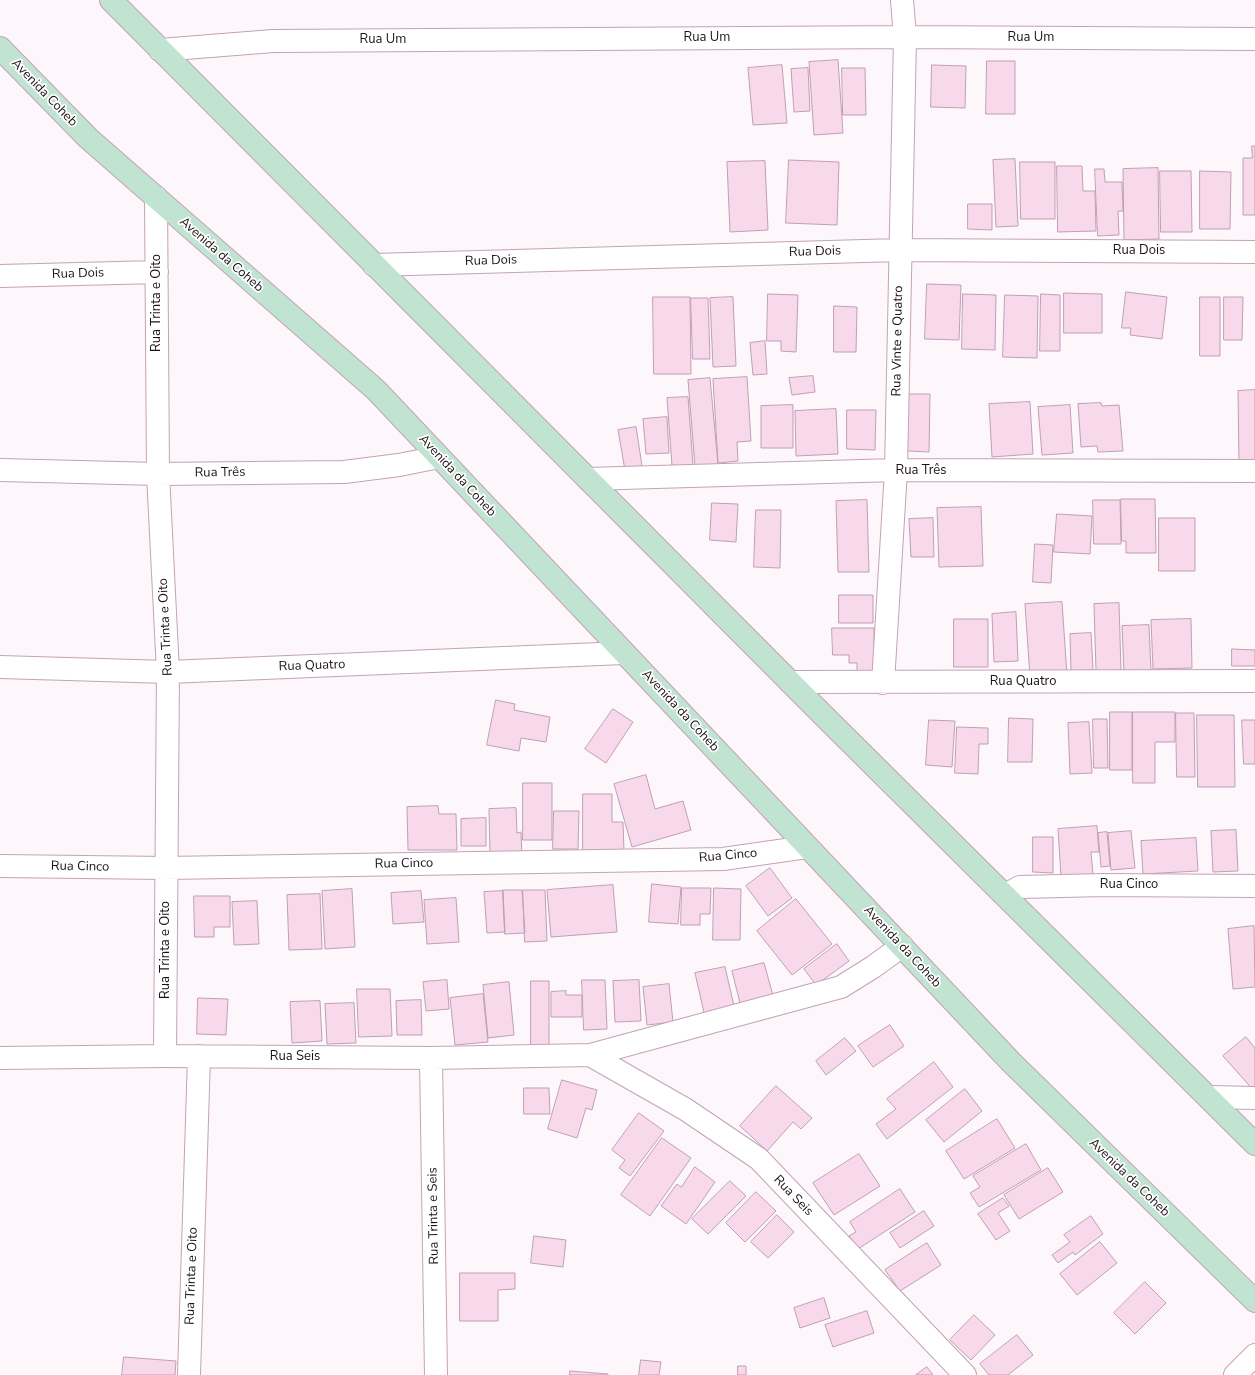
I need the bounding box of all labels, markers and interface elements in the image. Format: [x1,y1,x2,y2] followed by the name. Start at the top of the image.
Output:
[684,30,730,46] street label: Rua Um
[1008,30,1054,46] street label: Rua Um
[360,32,406,48] street label: Rua Um
[8,56,80,130] street label: Avenida Coheb
[176,214,266,296] street label: Avenida da Coheb
[789,243,841,261] street label: Rua Dois
[1113,243,1165,259] street label: Rua Dois
[465,252,517,270] street label: Rua Dois
[149,254,165,352] street label: Rua Trinta e Oito
[52,265,104,283] street label: Rua Dois
[889,285,907,397] street label: Rua Vinte e Quatro
[415,432,499,520] street label: Avenida da Coheb
[896,463,946,479] street label: Rua Três
[194,465,246,481] street label: Rua Três
[156,578,176,676] street label: Rua Trinta e Oito
[278,657,346,675] street label: Rua Quatro
[638,667,722,755] street label: Avenida da Coheb
[990,674,1056,690] street label: Rua Quatro
[698,846,758,866] street label: Rua Cinco
[375,856,433,872] street label: Rua Cinco
[51,859,109,875] street label: Rua Cinco
[1100,877,1158,893] street label: Rua Cinco
[158,901,174,999] street label: Rua Trinta e Oito
[860,903,944,991] street label: Avenida da Coheb
[270,1049,320,1065] street label: Rua Seis
[1085,1136,1173,1220] street label: Avenida da Coheb
[425,1167,443,1265] street label: Rua Trinta e Seis
[770,1172,816,1220] street label: Rua Seis
[182,1227,202,1325] street label: Rua Trinta e Oito

